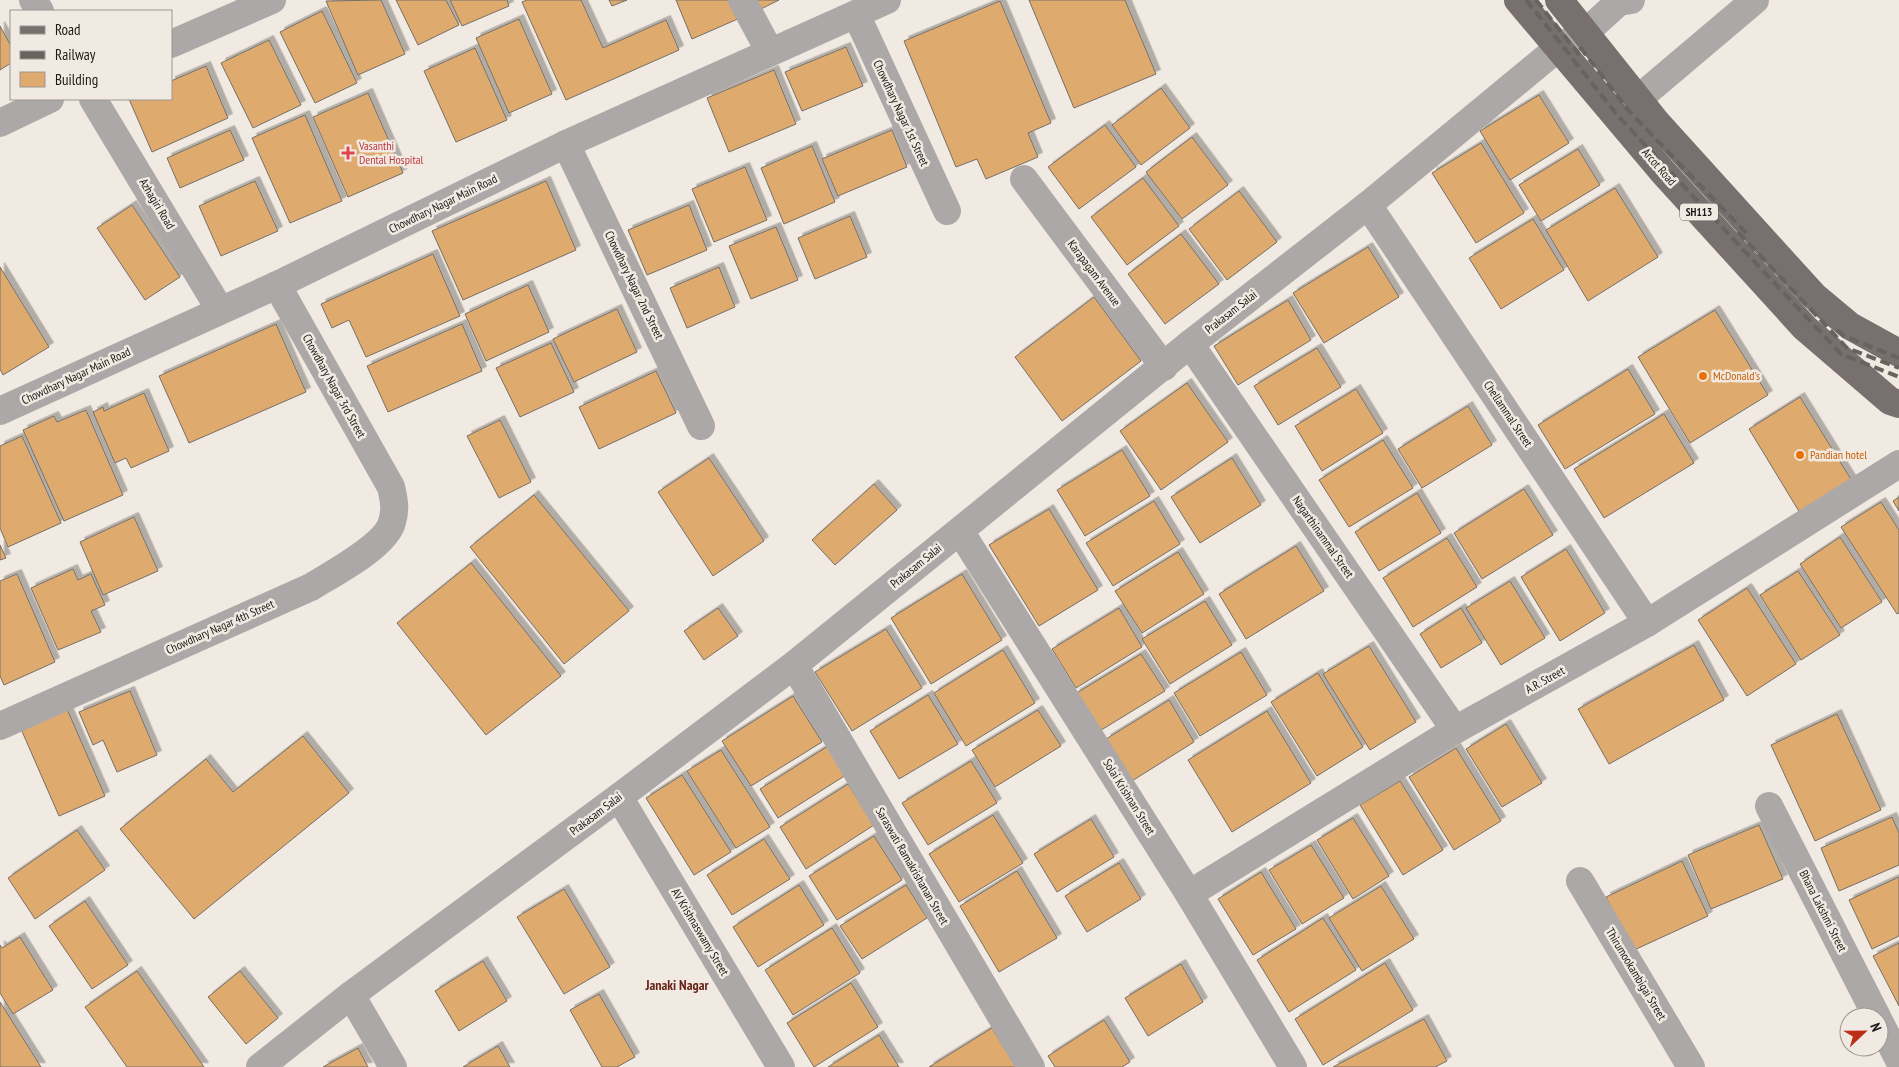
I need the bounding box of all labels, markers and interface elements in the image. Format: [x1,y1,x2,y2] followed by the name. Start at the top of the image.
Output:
[10,10,172,100] legend
[55,20,81,39] text: Road
[55,45,96,64] text: Railway
[870,57,933,169] street label: Chowdhary Nagar 1st Street
[55,70,98,89] text: Building
[358,138,424,167] place label: Vasanthi Dental Hospital
[1639,145,1680,188] street label: Arcot Road
[341,146,355,160] marker: Vasanthi Dental Hospital
[386,171,499,236] street label: Chowdhary Nagar Main Road
[136,176,178,232] street label: Azhagiri Road
[1680,203,1718,220] road number: SH113
[602,228,667,342] street label: Chowdhary Nagar 2nd Street
[1065,237,1124,309] street label: Karapagam Avenue
[1202,287,1260,337] street label: Prakasam Salai
[300,331,370,441] street label: Chowdhary Nagar 3rd Street
[19,344,133,407] street label: Chowdhary Nagar Main Road
[1713,368,1760,383] place label: McDonald's
[1697,370,1709,382] marker: McDonald's
[1481,378,1536,450] street label: Chellammal Street
[1810,447,1867,462] place label: Pandian hotel
[1794,449,1806,461] marker: Pandian hotel
[1290,493,1358,581] street label: Nagarthinammal Street
[887,540,944,591] street label: Prakasam Salai
[163,596,277,657] street label: Chowdhary Nagar 4th Street
[1523,662,1568,696] street label: A.R. Street
[1100,756,1159,838] street label: Solai Krishnan Street
[566,789,625,838] street label: Prakasam Salai
[873,804,953,928] street label: Saraswati Ramakrishanan Street
[1796,867,1851,955] street label: Bhana Lakshmi Street
[668,885,733,979] street label: AV Krishnaswamy Street
[1603,925,1670,1023] street label: Thirumookambigai Street
[644,976,709,994] district label: Janaki Nagar
[1839,1007,1889,1057] north arrow
[1866,1020,1886,1034] text: N

